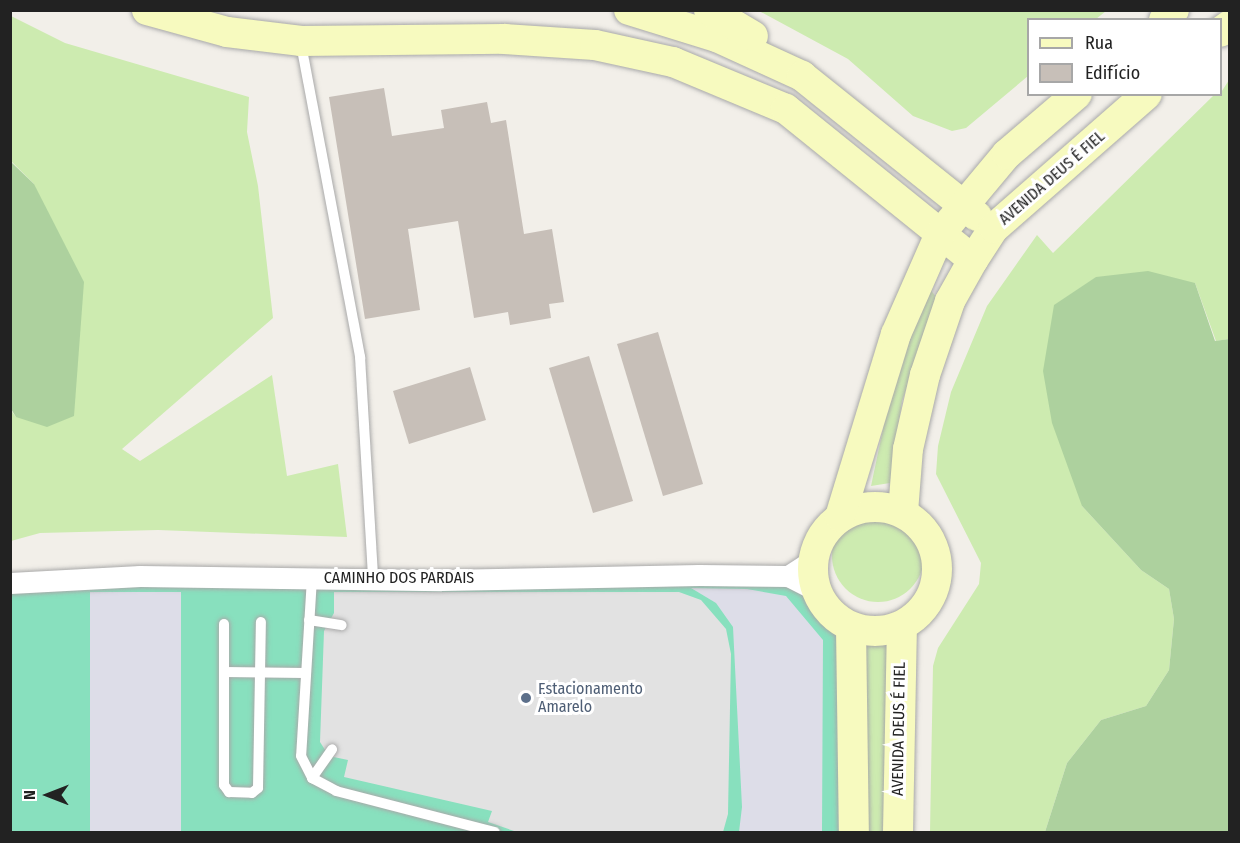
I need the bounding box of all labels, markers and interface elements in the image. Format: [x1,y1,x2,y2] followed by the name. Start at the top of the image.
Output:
[1027,18,1222,96] legend
[1085,32,1113,54] text: Rua
[1085,62,1140,84] text: Edifício
[995,127,1109,229] street label: AVENIDA DEUS É FIEL
[324,568,474,588] street label: CAMINHO DOS PARDAIS
[888,662,910,796] street label: AVENIDA DEUS É FIEL
[538,679,643,717] place label: Estacionamento Amarelo
[519,691,533,705] marker: Estacionamento Amarelo
[18,765,78,825] north arrow
[20,790,39,800] text: N

